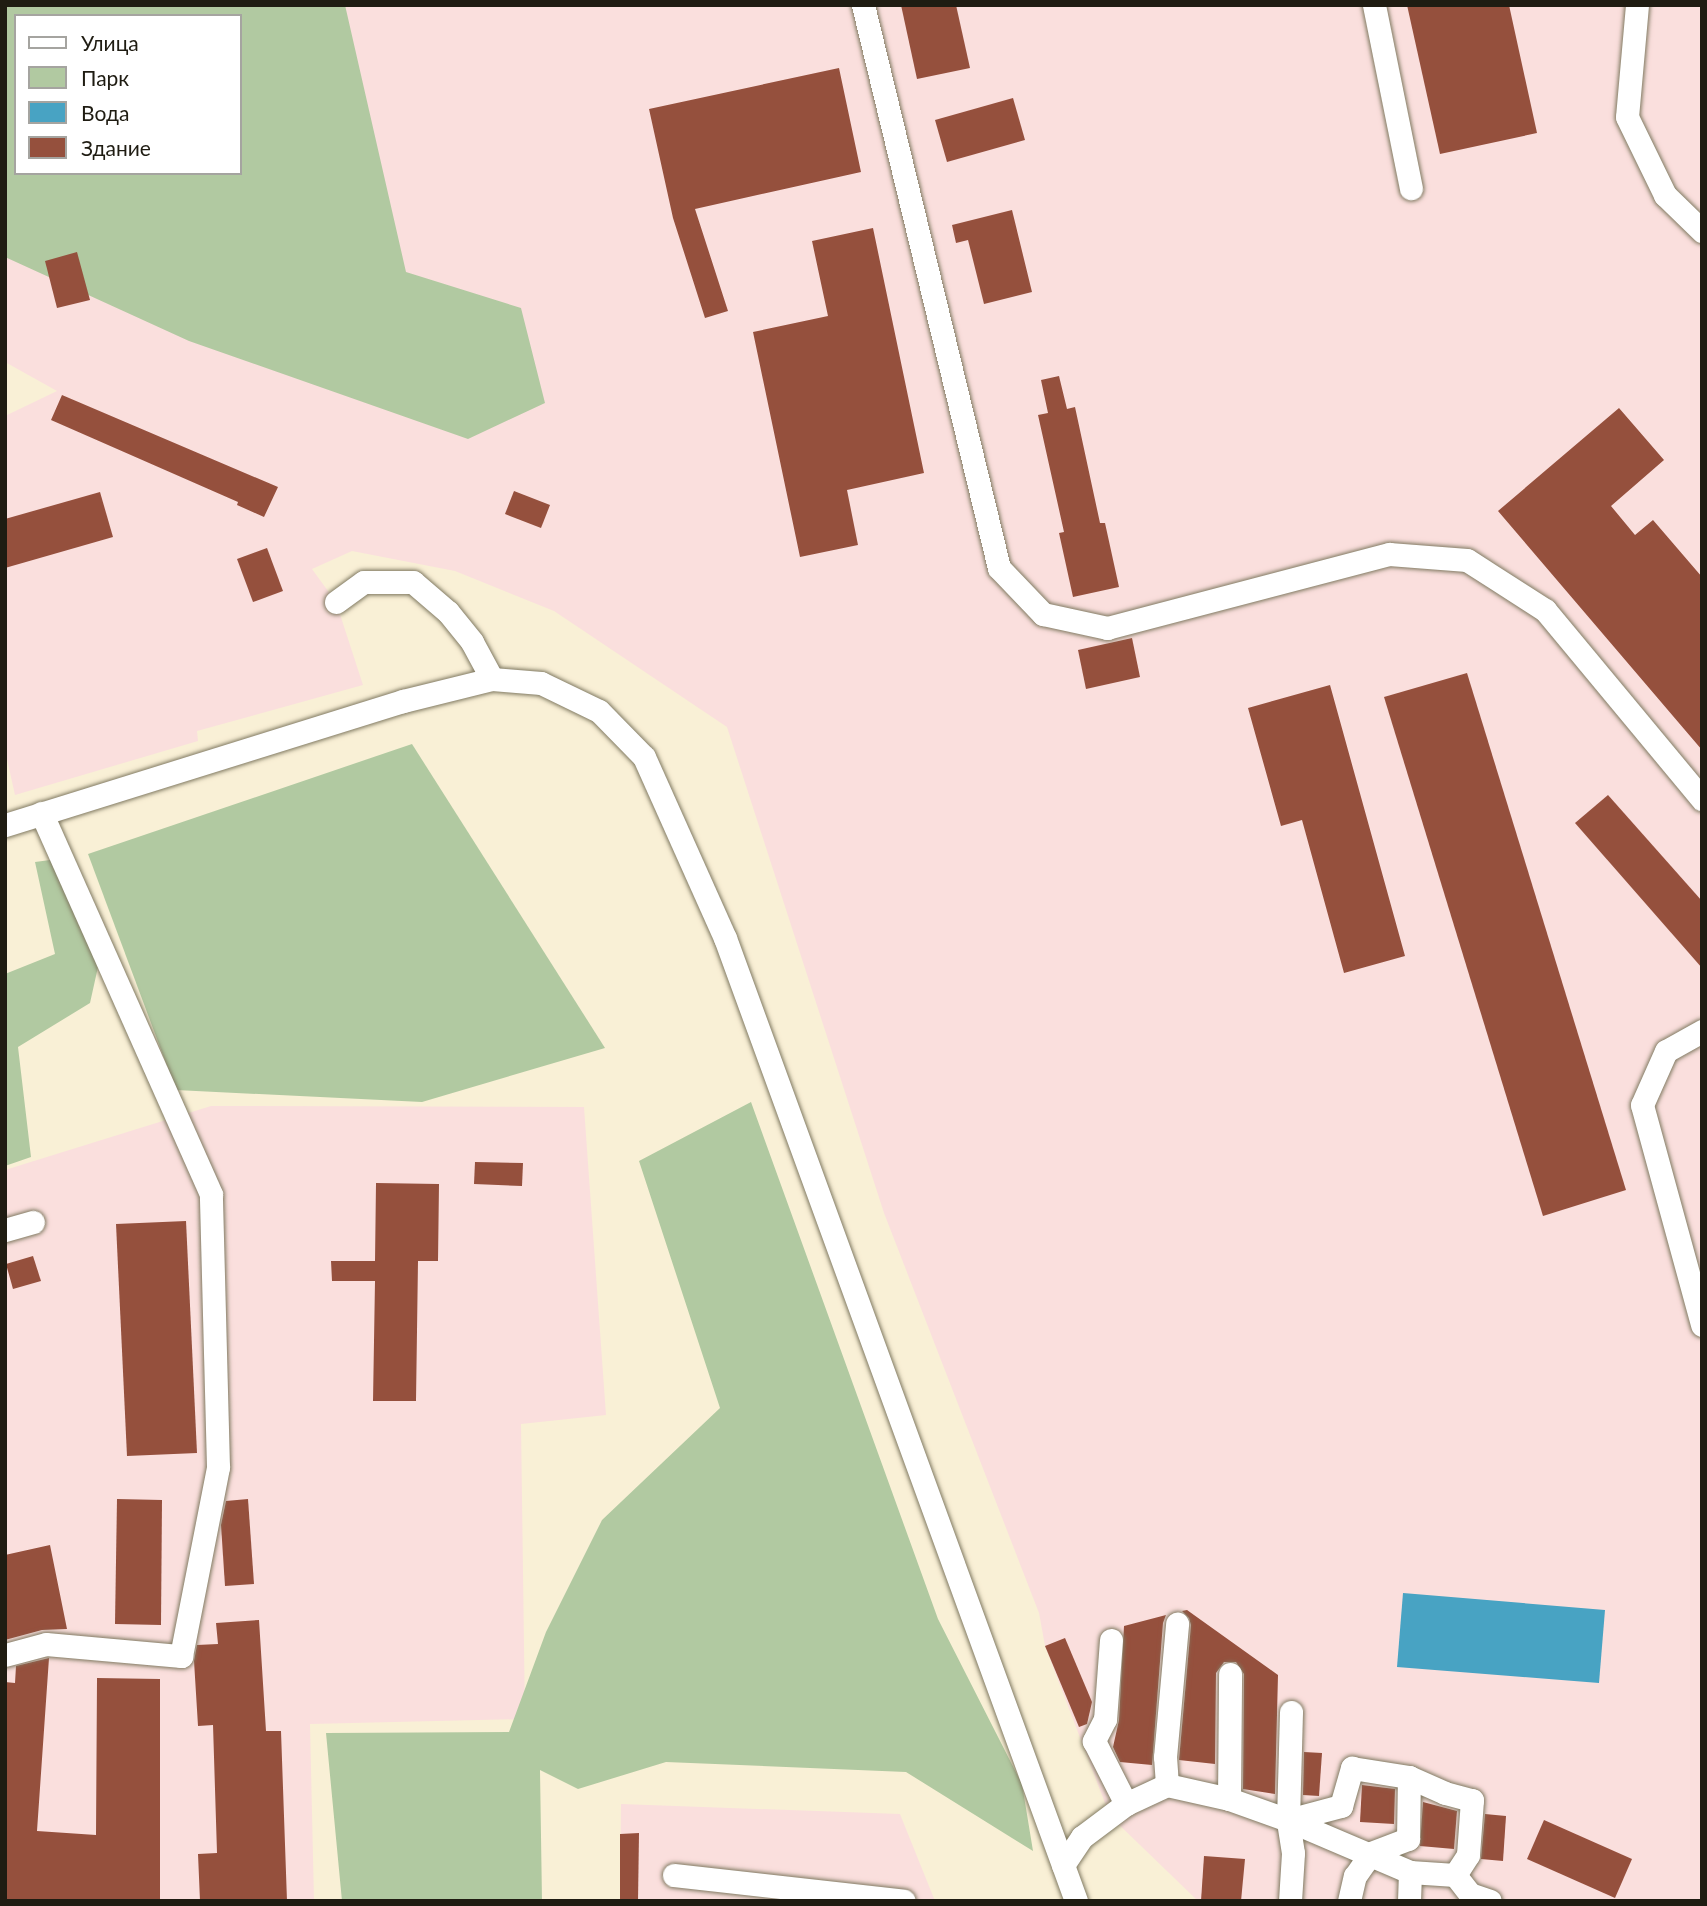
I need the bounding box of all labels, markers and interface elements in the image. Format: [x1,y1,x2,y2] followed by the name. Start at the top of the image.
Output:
[14,14,242,175] legend
[81,30,139,55] text: Улица
[81,65,129,90] text: Парк
[81,100,129,125] text: Вода
[81,135,151,160] text: Здание

